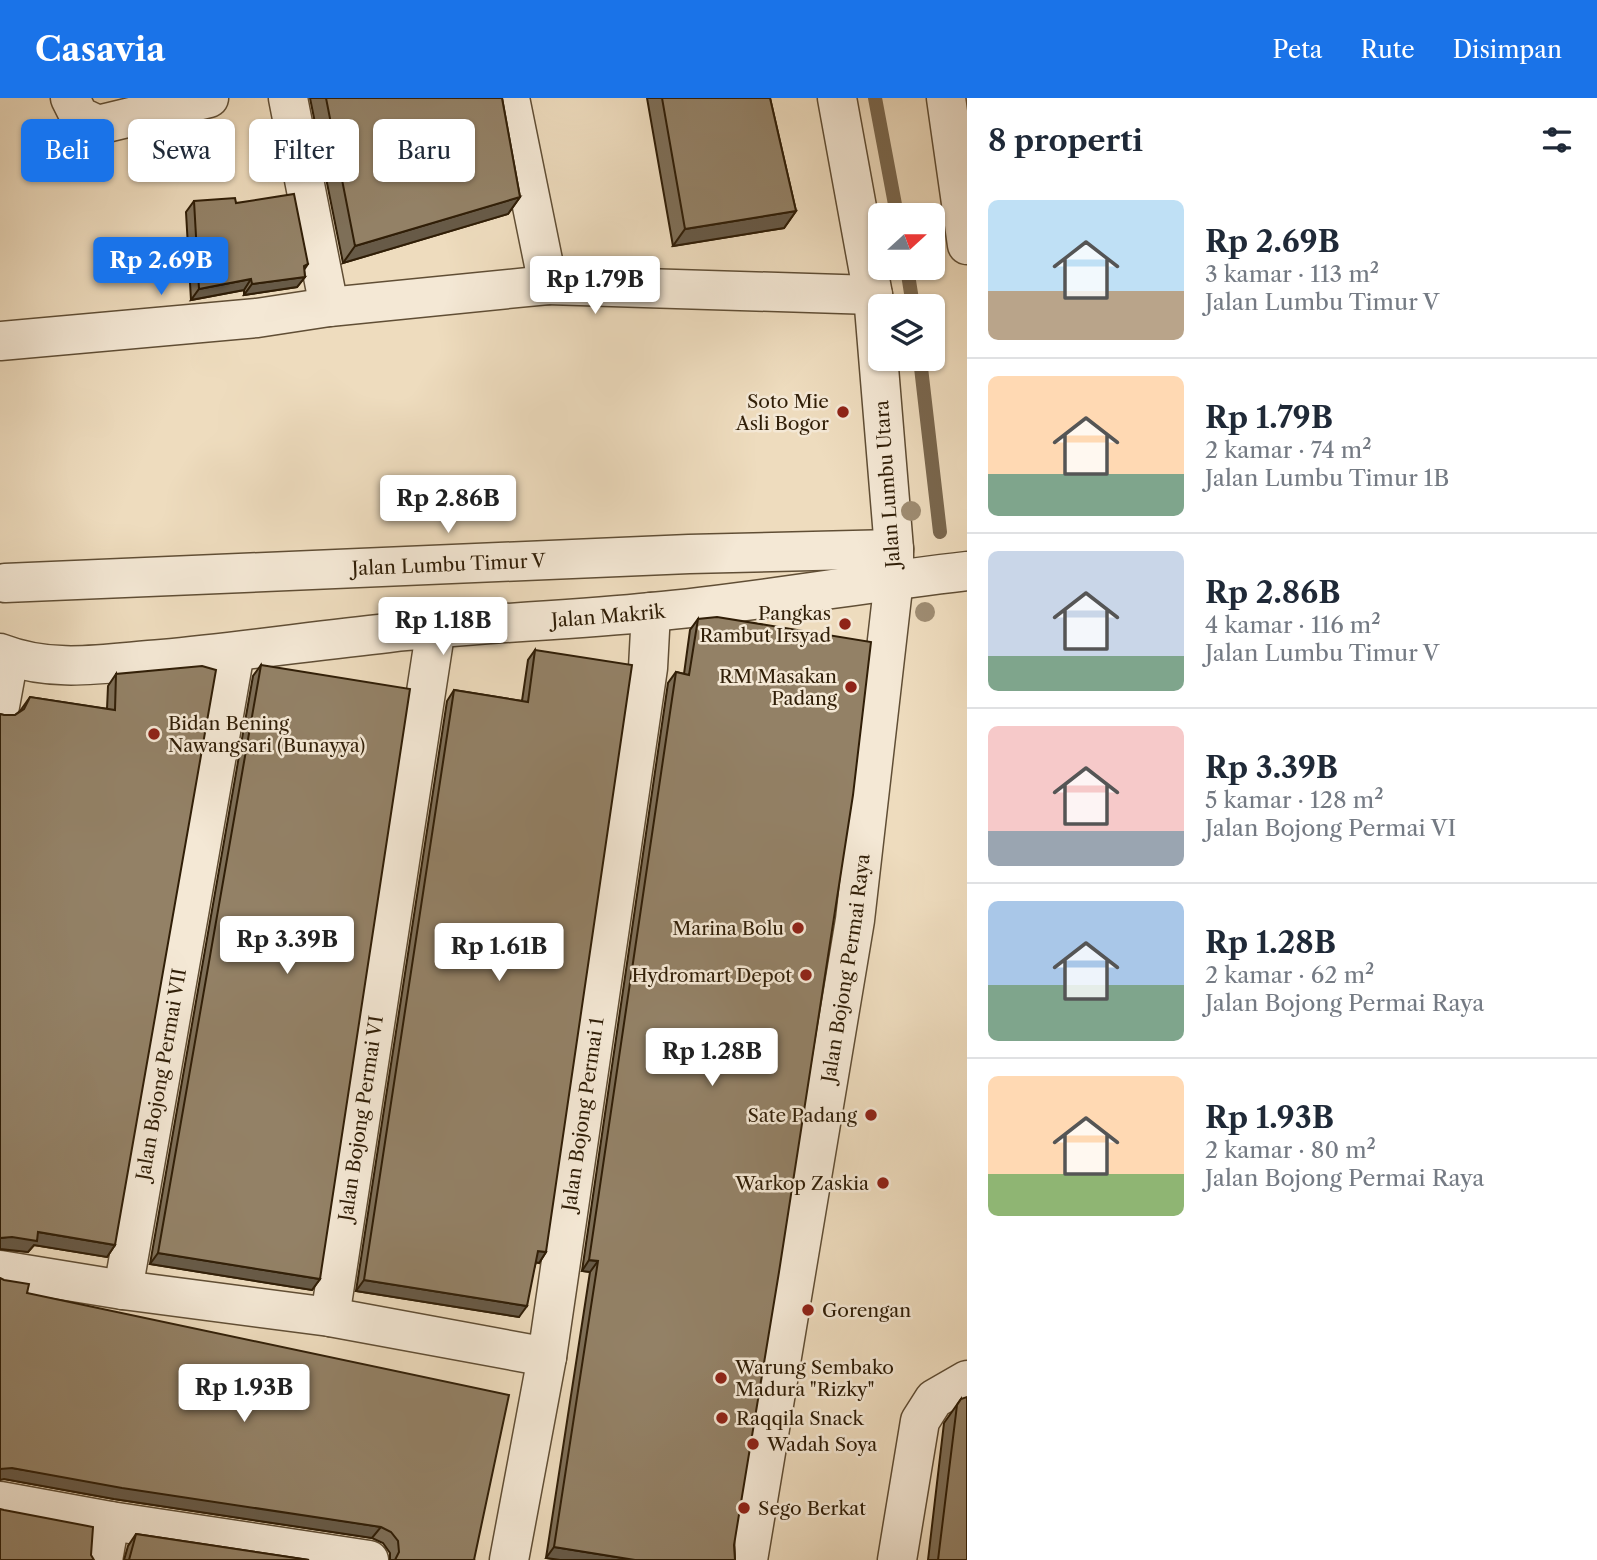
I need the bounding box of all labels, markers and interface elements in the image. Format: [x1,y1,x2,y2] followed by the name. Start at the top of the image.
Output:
[35,29,165,70] text: Casavia
[1273,35,1322,64] text: Peta
[1360,35,1415,64] text: Rute
[1453,35,1562,64] text: Disimpan
[21,119,114,182] chip: Beli
[128,119,235,182] chip: Sewa
[249,119,359,182] chip: Filter
[373,119,475,182] chip: Baru
[1538,121,1576,159] icon: filters
[988,122,1143,159] text: 8 properti
[868,203,945,280] north arrow
[868,203,945,371] map controls
[1205,223,1340,260] text: Rp 2.69B
[1044,228,1128,312] icon: home
[89,238,233,297] pin: Rp 2.69B
[109,246,213,274] text: Rp 2.69B
[523,256,667,316] pin: Rp 1.79B
[1205,260,1379,288] text: 3 kamar · 113 m²
[546,265,644,293] text: Rp 1.79B
[1205,288,1439,316] text: Jalan Lumbu Timur V
[868,294,945,371] button: layers
[735,390,829,435] place label: Soto Mie Asli Bogor
[870,399,905,572] street label: Jalan Lumbu Utara
[1205,399,1333,436] text: Rp 1.79B
[835,404,851,420] marker: Soto Mie Asli Bogor
[1044,404,1128,488] icon: home
[1205,436,1372,464] text: 2 kamar · 74 m²
[1205,464,1449,492] text: Jalan Lumbu Timur 1B
[376,476,520,535] pin: Rp 2.86B
[396,484,500,512] text: Rp 2.86B
[348,549,547,580] street label: Jalan Lumbu Timur V
[1205,574,1340,611] text: Rp 2.86B
[1044,579,1128,663] icon: home
[371,598,515,657] pin: Rp 1.18B
[548,600,667,632] street label: Jalan Makrik
[699,602,831,647] place label: Pangkas Rambut Irsyad
[394,606,492,634] text: Rp 1.18B
[1205,611,1381,639] text: 4 kamar · 116 m²
[837,616,853,632] marker: Pangkas Rambut Irsyad
[1205,639,1439,667] text: Jalan Lumbu Timur V
[719,665,838,710] place label: RM Masakan Padang
[843,679,859,695] marker: RM Masakan Padang
[168,712,365,757] place label: Bidan Bening Nawangsari (Bunayya)
[146,726,162,742] marker: Bidan Bening Nawangsari (Bunayya)
[1205,749,1338,786] text: Rp 3.39B
[1044,754,1128,838] icon: home
[1205,786,1384,814] text: 5 kamar · 128 m²
[1205,814,1456,842] text: Jalan Bojong Permai VI
[817,853,874,1087] street label: Jalan Bojong Permai Raya
[215,916,359,976] pin: Rp 3.39B
[672,917,784,940] place label: Marina Bolu
[790,920,806,936] marker: Marina Bolu
[427,924,571,983] pin: Rp 1.61B
[1205,924,1336,961] text: Rp 1.28B
[236,925,338,953] text: Rp 3.39B
[1044,929,1128,1013] icon: home
[451,932,547,960] text: Rp 1.61B
[1205,961,1374,989] text: 2 kamar · 62 m²
[632,964,792,987] place label: Hydromart Depot
[131,967,191,1185] street label: Jalan Bojong Permai VII
[798,967,814,983] marker: Hydromart Depot
[1205,989,1484,1017] text: Jalan Bojong Permai Raya
[333,1014,388,1226] street label: Jalan Bojong Permai VI
[557,1016,609,1216] street label: Jalan Bojong Permai 1
[640,1028,784,1088] pin: Rp 1.28B
[662,1037,762,1065] text: Rp 1.28B
[1205,1099,1334,1136] text: Rp 1.93B
[747,1104,858,1127] place label: Sate Padang
[1044,1104,1128,1188] icon: home
[863,1107,879,1123] marker: Sate Padang
[1205,1136,1376,1164] text: 2 kamar · 80 m²
[1205,1164,1484,1192] text: Jalan Bojong Permai Raya
[734,1172,869,1195] place label: Warkop Zaskia
[875,1175,891,1191] marker: Warkop Zaskia
[822,1299,911,1322] place label: Gorengan
[800,1302,816,1318] marker: Gorengan
[734,1356,894,1401] place label: Warung Sembako Madura "Rizky"
[172,1364,316,1424] pin: Rp 1.93B
[713,1370,729,1386] marker: Warung Sembako Madura "Rizky"
[195,1373,293,1401] text: Rp 1.93B
[736,1407,864,1430] place label: Raqqila Snack
[714,1410,730,1426] marker: Raqqila Snack
[766,1433,877,1456] place label: Wadah Soya
[745,1436,761,1452] marker: Wadah Soya
[758,1497,866,1520] place label: Sego Berkat
[736,1500,752,1516] marker: Sego Berkat

